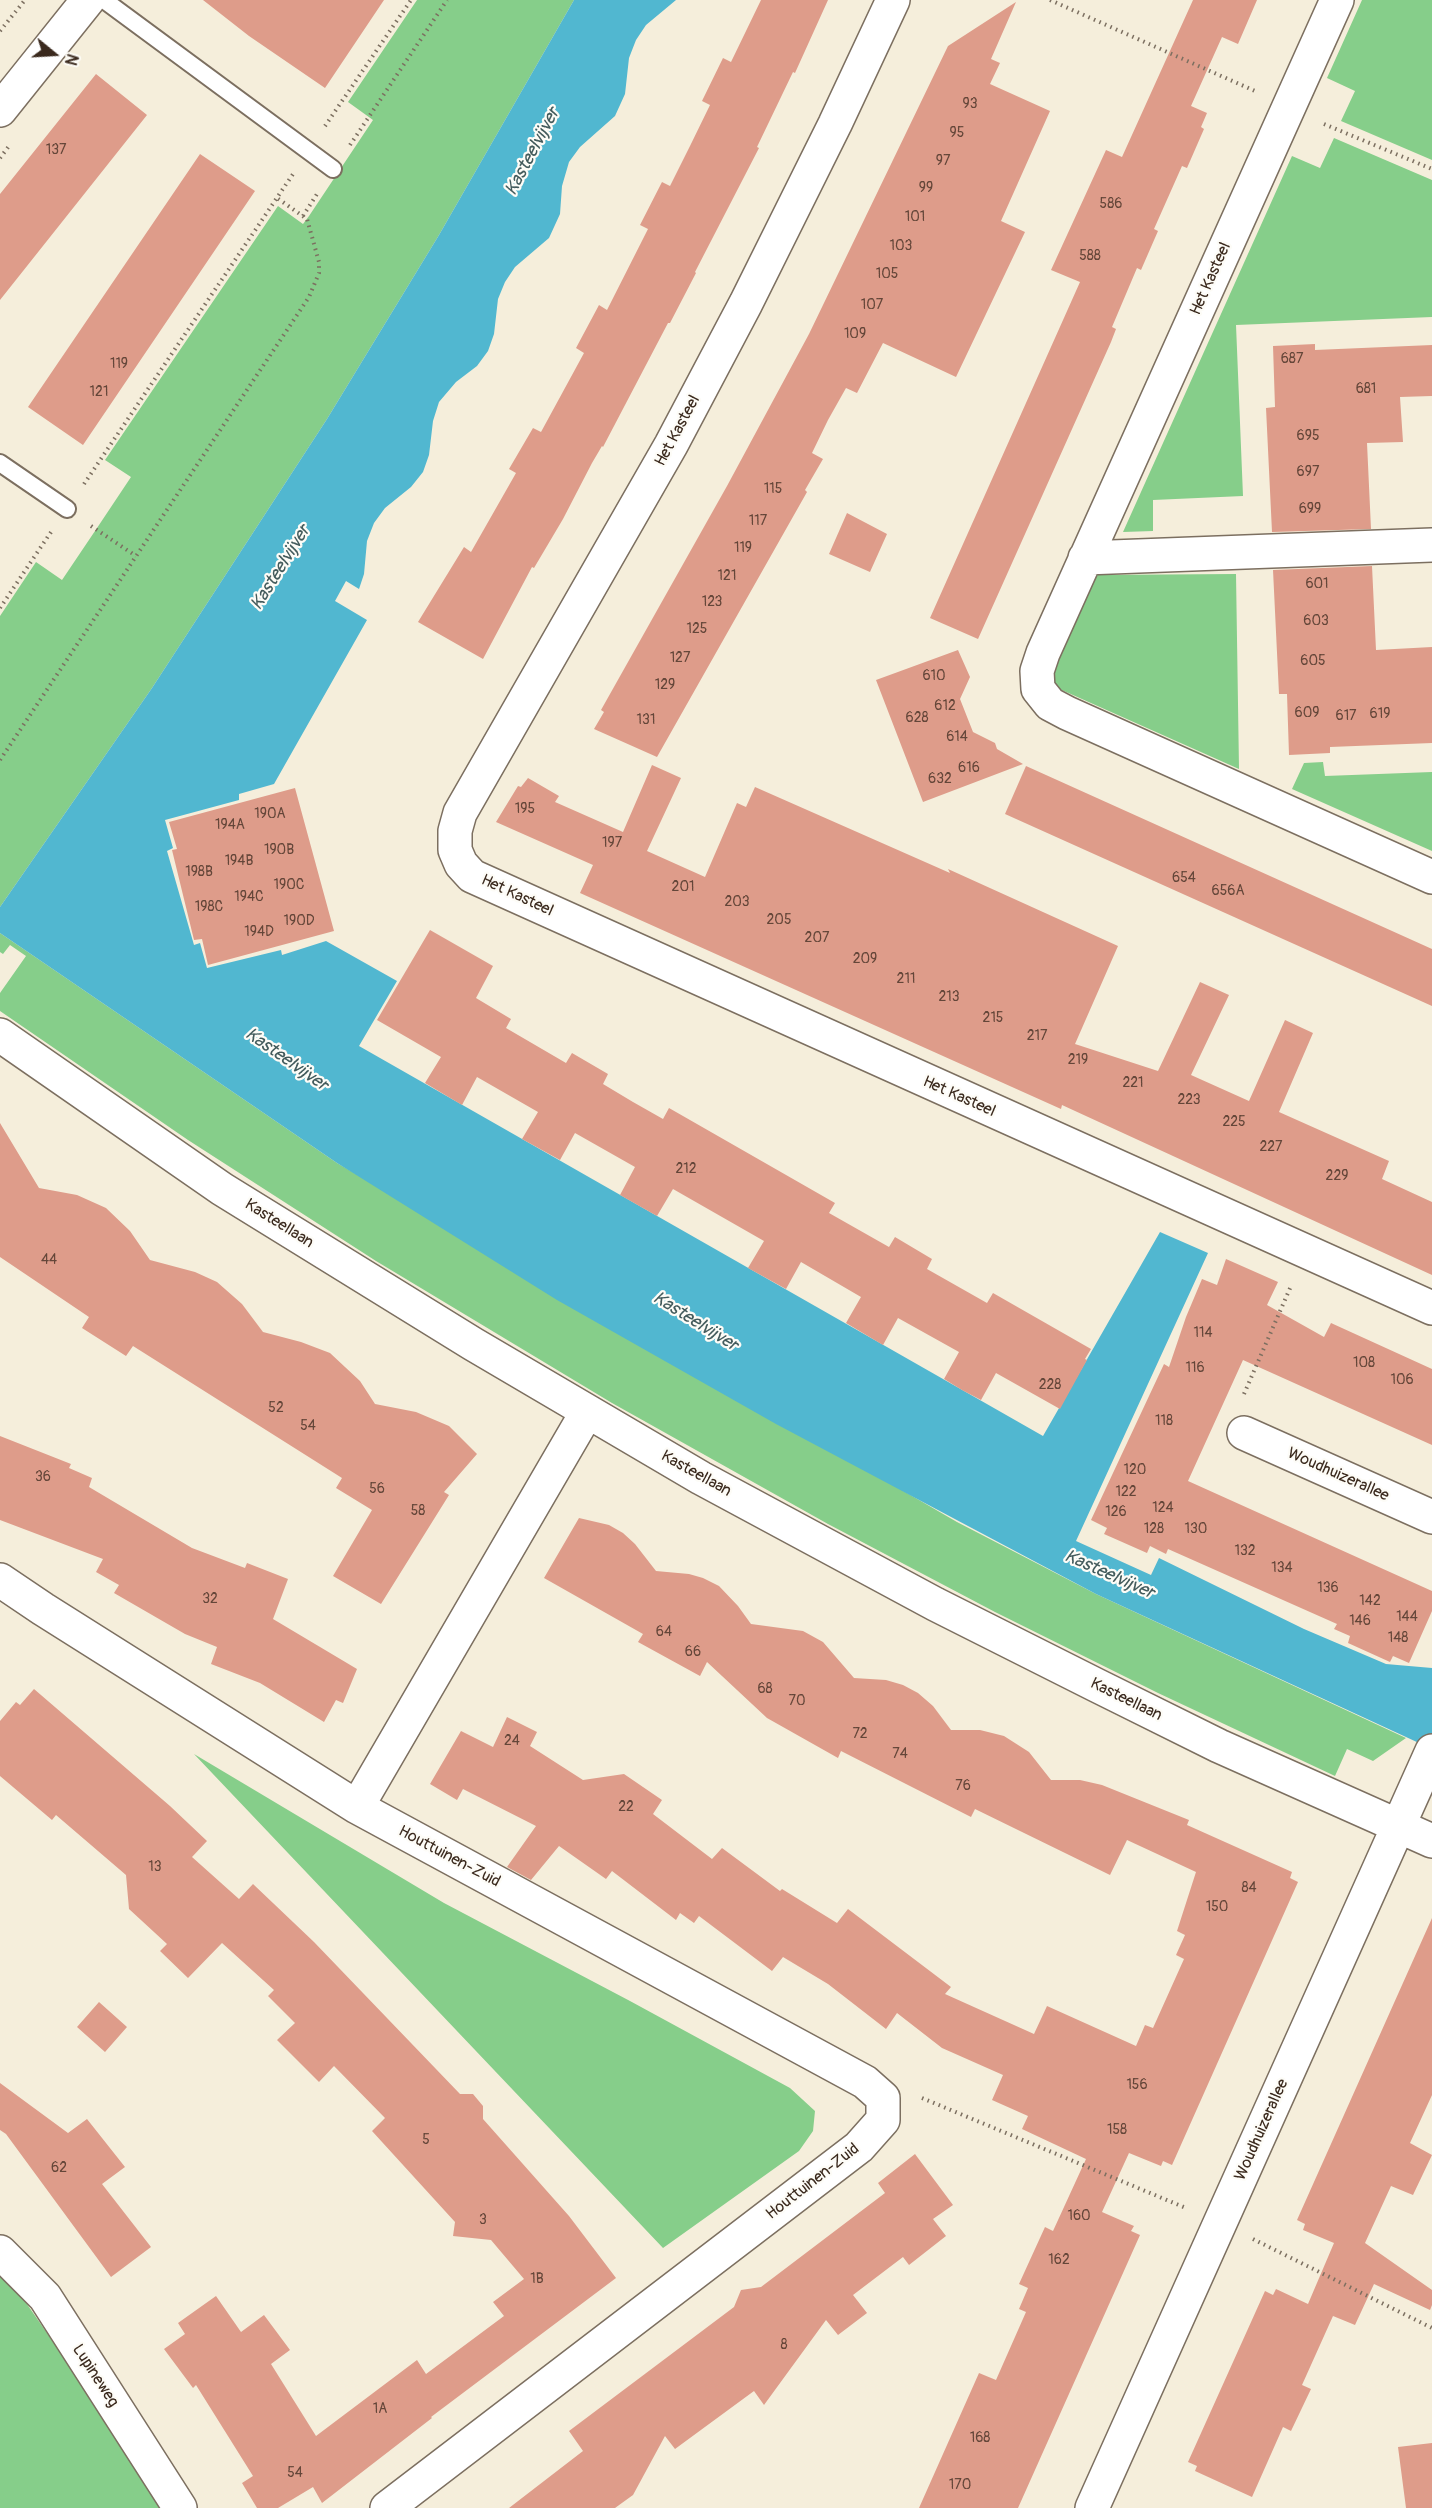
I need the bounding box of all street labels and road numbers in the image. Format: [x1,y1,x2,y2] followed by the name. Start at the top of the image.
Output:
[1186,240,1236,318] street label: Het Kasteel
[651,392,705,470] street label: Het Kasteel
[478,871,556,921] street label: Het Kasteel
[920,1072,998,1122] street label: Het Kasteel
[241,1195,317,1253] street label: Kasteellaan
[1284,1444,1392,1506] street label: Woudhuizerallee
[657,1447,735,1501] street label: Kasteellaan
[1087,1674,1165,1726] street label: Kasteellaan
[395,1822,503,1892] street label: Houttuinen-Zuid
[1231,2076,1293,2184] street label: Woudhuizerallee
[763,2140,863,2224] street label: Houttuinen-Zuid
[68,2341,122,2411] street label: Lupineweg

